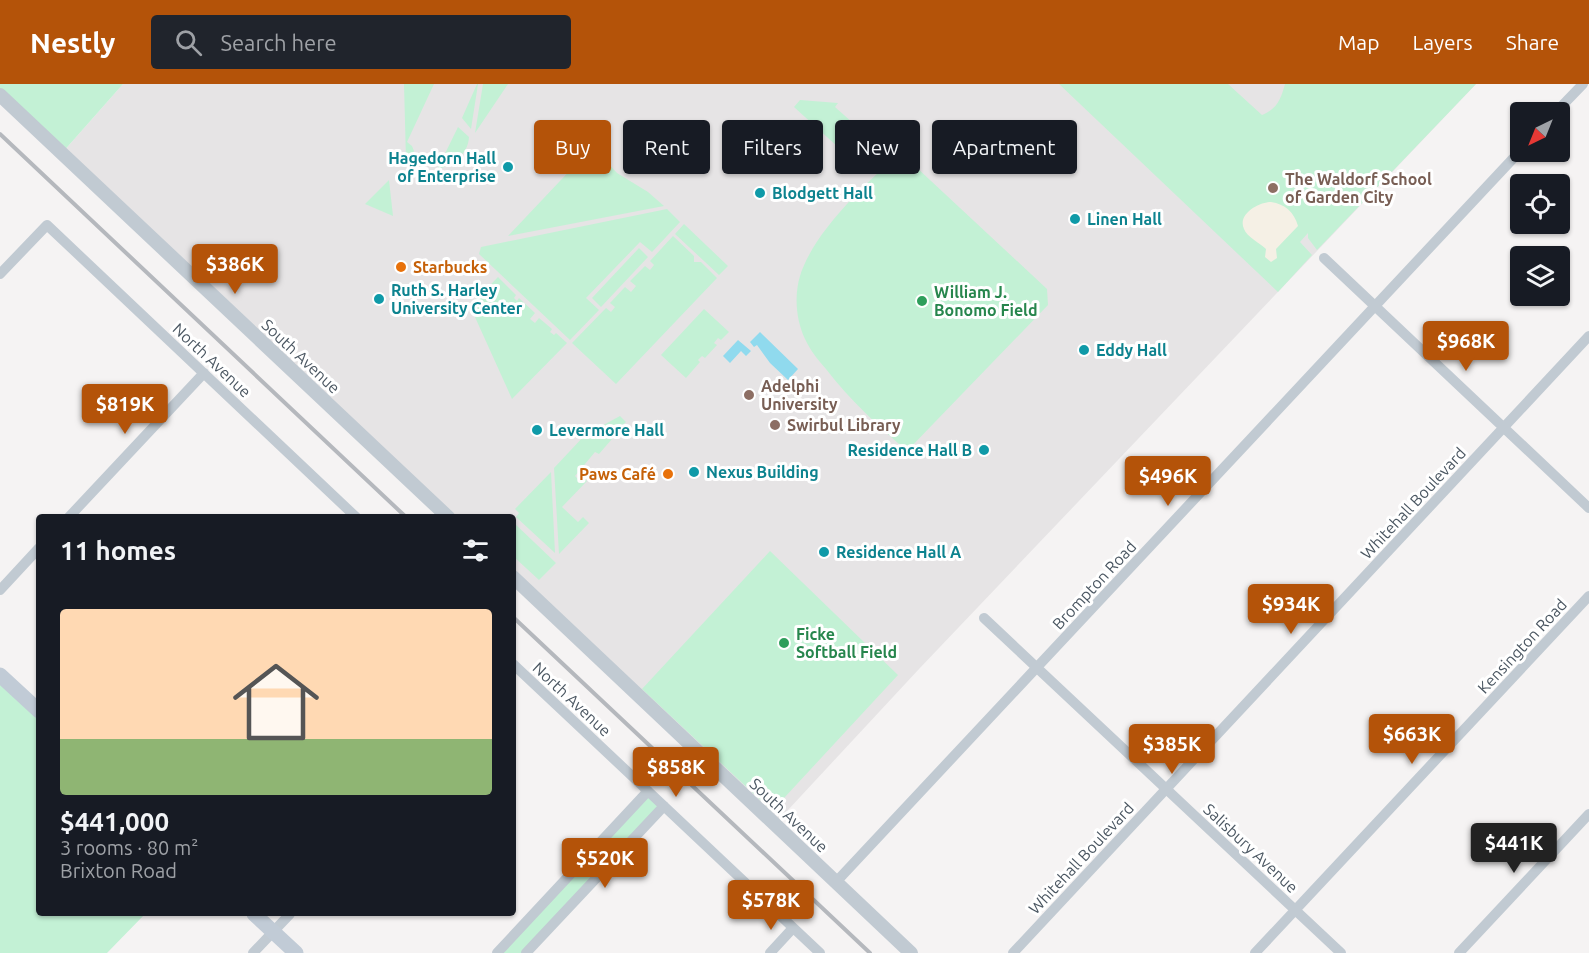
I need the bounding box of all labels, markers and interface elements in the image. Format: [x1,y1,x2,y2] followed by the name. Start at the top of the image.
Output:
[151,15,571,69] search box
[172,26,205,59] icon: search
[30,27,115,58] text: Nestly
[220,30,337,55] text: Search here
[1338,30,1379,54] text: Map
[1412,30,1473,54] text: Layers
[1506,30,1559,54] text: Share
[1510,102,1570,162] north arrow
[1510,102,1570,306] map controls
[534,120,611,174] chip: Buy
[623,120,710,174] chip: Rent
[722,120,823,174] chip: Filters
[835,120,920,174] chip: New
[932,120,1077,174] chip: Apartment
[388,149,496,185] place label: Hagedorn Hall of Enterprise
[501,160,515,174] marker: Hagedorn Hall of Enterprise
[1285,170,1432,206] place label: The Waldorf School of Garden City
[1510,174,1570,234] button: locate
[1266,181,1280,195] marker: The Waldorf School of Garden City
[772,184,873,202] place label: Blodgett Hall
[753,186,767,200] marker: Blodgett Hall
[1087,210,1162,228] place label: Linen Hall
[1068,212,1082,226] marker: Linen Hall
[193,244,277,295] pin: $386K
[1510,246,1570,306] button: layers
[206,252,264,275] text: $386K
[413,258,487,276] place label: Starbucks
[394,260,408,274] marker: Starbucks
[391,281,523,317] place label: Ruth S. Harley University Center
[934,283,1038,319] place label: William J. Bonomo Field
[372,292,386,306] marker: Ruth S. Harley University Center
[915,294,929,308] marker: William J. Bonomo Field
[258,315,344,397] street label: South Avenue
[169,319,255,401] street label: North Avenue
[1424,321,1508,372] pin: $968K
[1437,329,1495,352] text: $968K
[1096,341,1167,359] place label: Eddy Hall
[1077,343,1091,357] marker: Eddy Hall
[761,377,838,413] place label: Adelphi University
[83,384,167,435] pin: $819K
[742,388,756,402] marker: Adelphi University
[96,392,154,415] text: $819K
[787,416,901,434] place label: Swirbul Library
[768,418,782,432] marker: Swirbul Library
[549,421,664,439] place label: Levermore Hall
[530,423,544,437] marker: Levermore Hall
[848,441,972,459] place label: Residence Hall B
[977,443,991,457] marker: Residence Hall B
[1357,444,1469,562] street label: Whitehall Boulevard
[1126,456,1210,507] pin: $496K
[706,463,819,481] place label: Nexus Building
[1139,464,1197,487] text: $496K
[579,465,656,483] place label: Paws Café
[687,465,701,479] marker: Nexus Building
[661,467,675,481] marker: Paws Café
[459,534,492,567] icon: filters
[60,536,176,565] text: 11 homes
[1049,537,1139,633] street label: Brompton Road
[836,543,962,561] place label: Residence Hall A
[817,545,831,559] marker: Residence Hall A
[1249,584,1333,635] pin: $934K
[1262,592,1320,615] text: $934K
[1474,595,1570,697] street label: Kensington Road
[796,625,897,661] place label: Ficke Softball Field
[777,636,791,650] marker: Ficke Softball Field
[222,648,330,756] icon: home
[529,658,615,740] street label: North Avenue
[1370,714,1454,765] pin: $663K
[1383,722,1441,745] text: $663K
[1130,724,1214,775] pin: $385K
[1143,732,1201,755] text: $385K
[634,747,718,798] pin: $858K
[647,755,705,778] text: $858K
[746,774,832,856] street label: South Avenue
[1025,799,1137,917] street label: Whitehall Boulevard
[1200,800,1302,896] street label: Salisbury Avenue
[60,807,169,836] text: $441,000
[1472,823,1556,874] pin: $441K
[1485,831,1543,854] text: $441K
[60,836,198,859] text: 3 rooms · 80 m²
[563,838,647,889] pin: $520K
[576,846,634,869] text: $520K
[60,859,177,882] text: Brixton Road
[729,880,813,931] pin: $578K
[742,888,800,911] text: $578K

